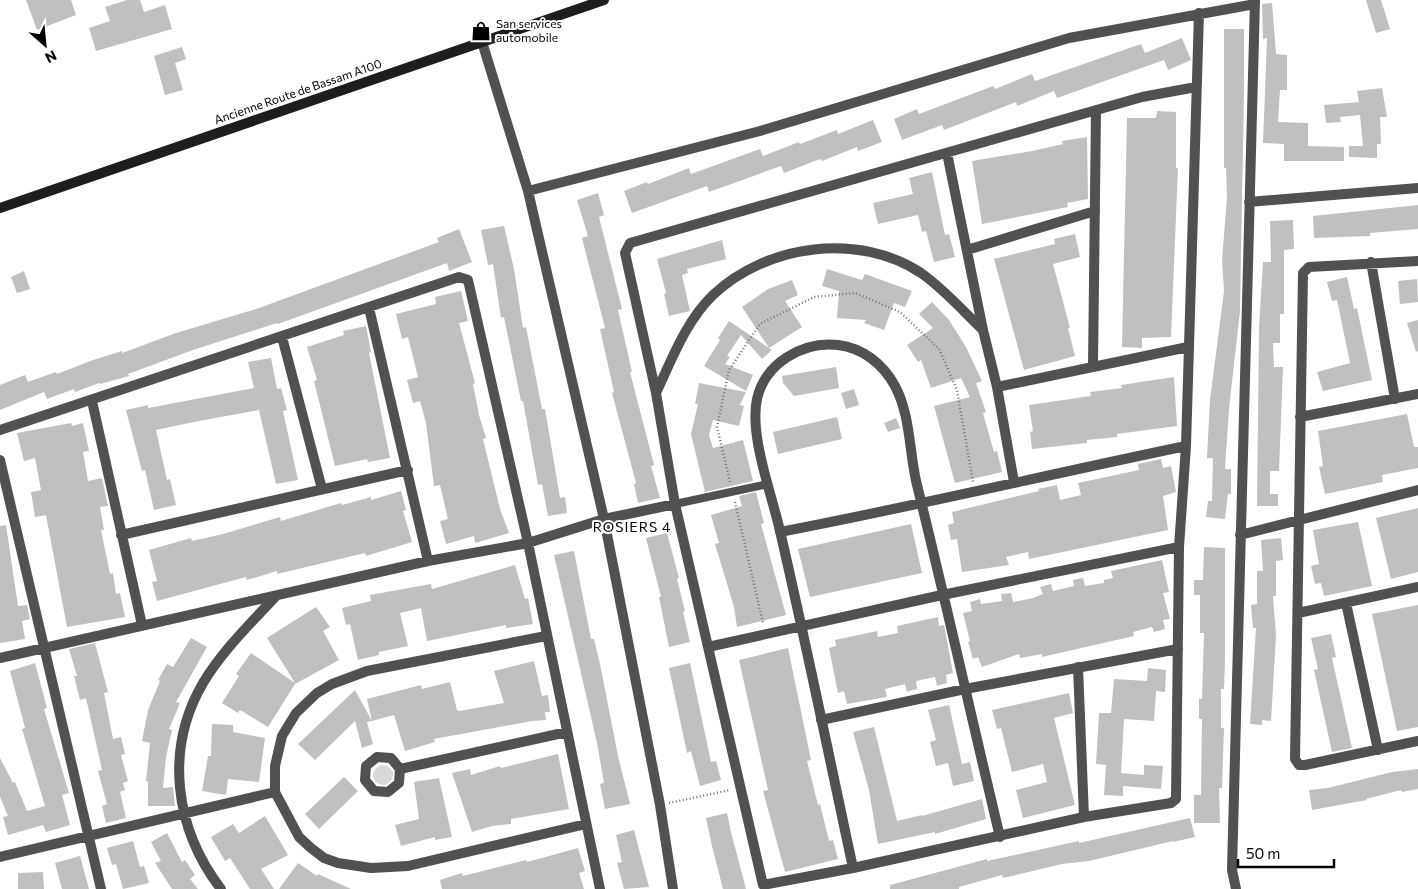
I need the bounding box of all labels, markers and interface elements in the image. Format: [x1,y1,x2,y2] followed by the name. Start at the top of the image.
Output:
[496,16,562,44] place label: San services automobile
[20,20,70,70] north arrow
[470,20,492,42] shop icon: San services automobile
[43,47,60,67] text: N
[212,56,384,126] street label: Ancienne Route de Bassam A100
[593,518,671,535] district label: ROSIERS 4
[1238,836,1334,868] scale bar
[1246,844,1280,862] text: 50 m

